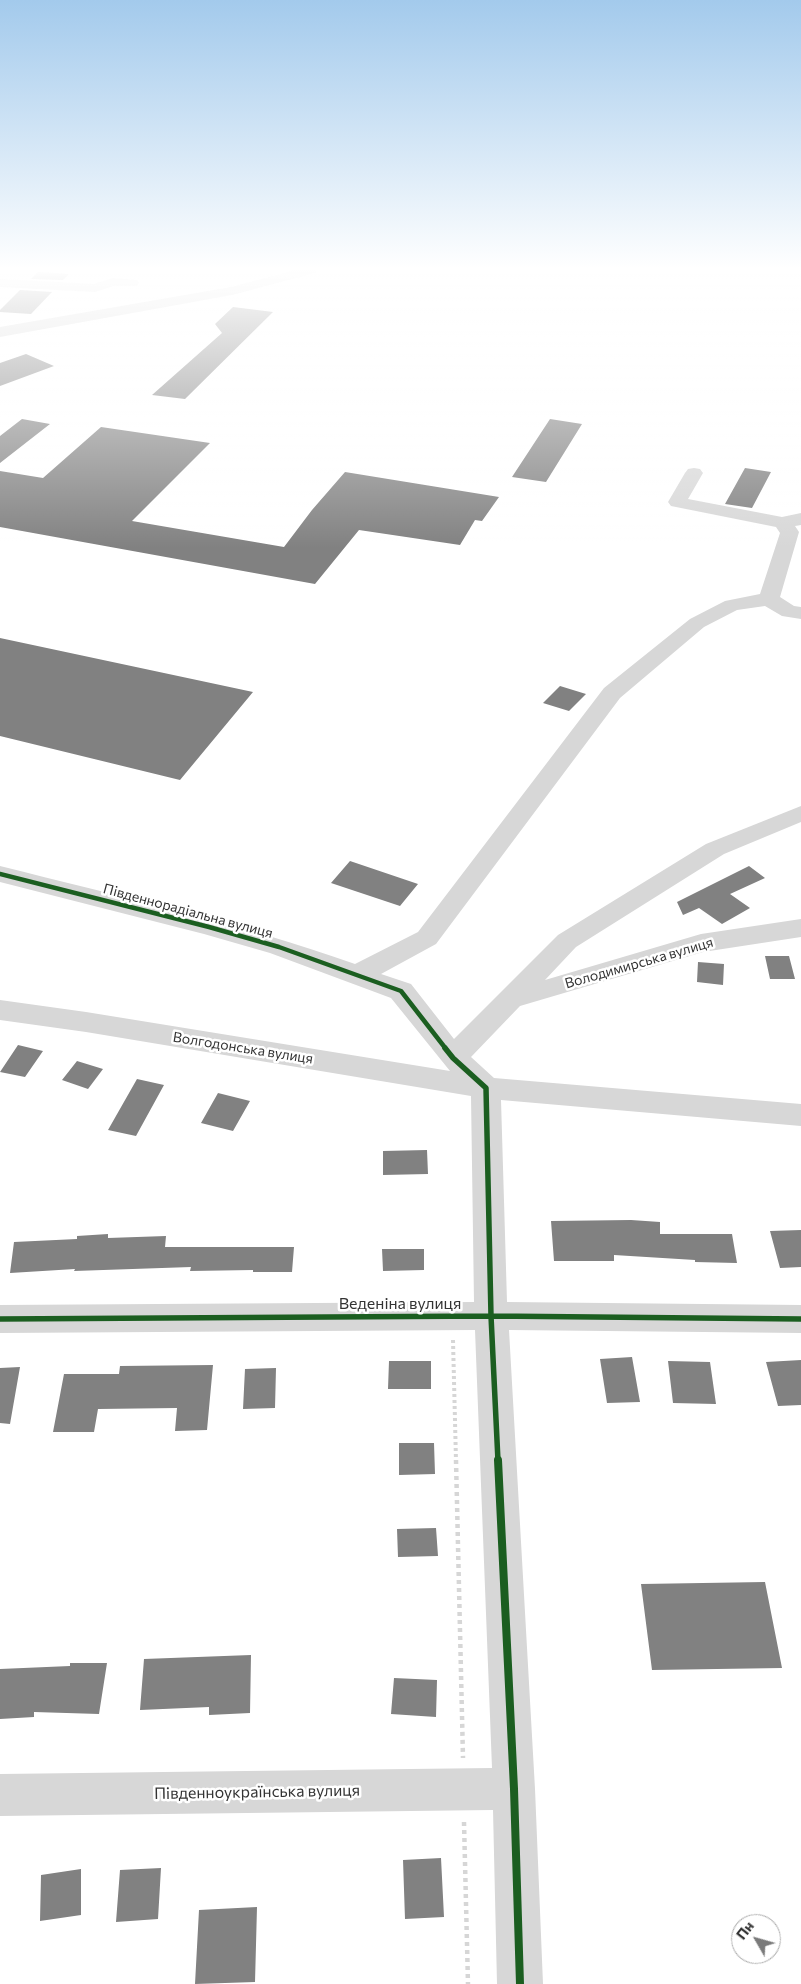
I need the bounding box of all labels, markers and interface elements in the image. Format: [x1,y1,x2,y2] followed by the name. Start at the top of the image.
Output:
[101,880,275,942] street label: Південнорадіальна вулиця
[563,934,715,992] street label: Володимирська вулиця
[172,1029,314,1067] street label: Волгодонська вулиця
[339,1294,461,1314] street label: Веденіна вулиця
[154,1781,360,1803] street label: Південноукраїнська вулиця
[731,1914,781,1964] north arrow
[732,1918,757,1943] text: Пн

